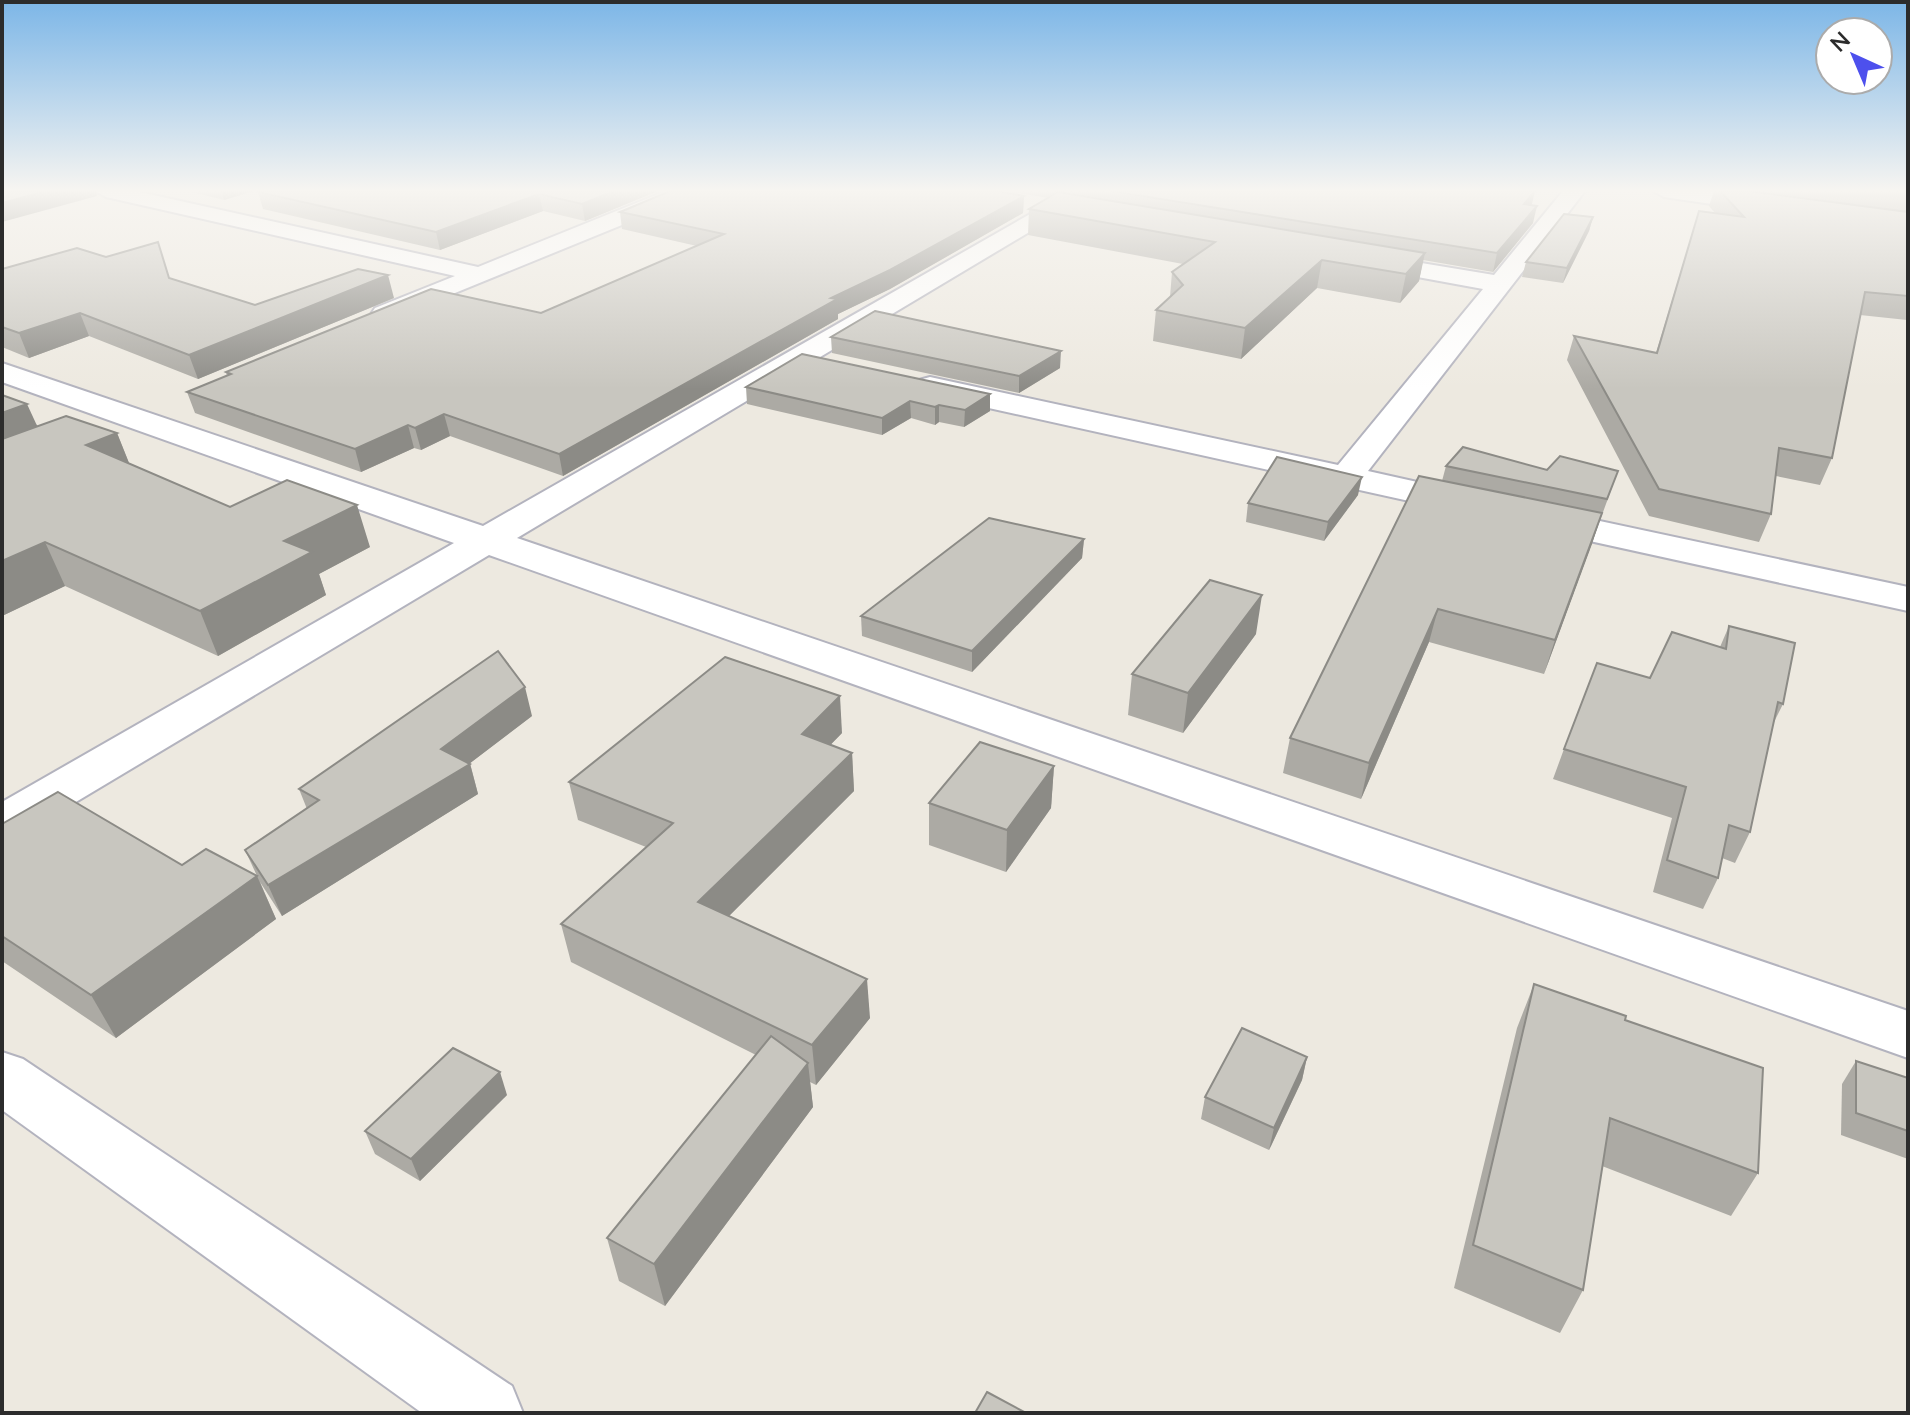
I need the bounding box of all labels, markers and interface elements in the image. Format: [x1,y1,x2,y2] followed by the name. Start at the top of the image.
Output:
[1814,16,1894,96] north arrow
[1824,26,1855,57] text: N

